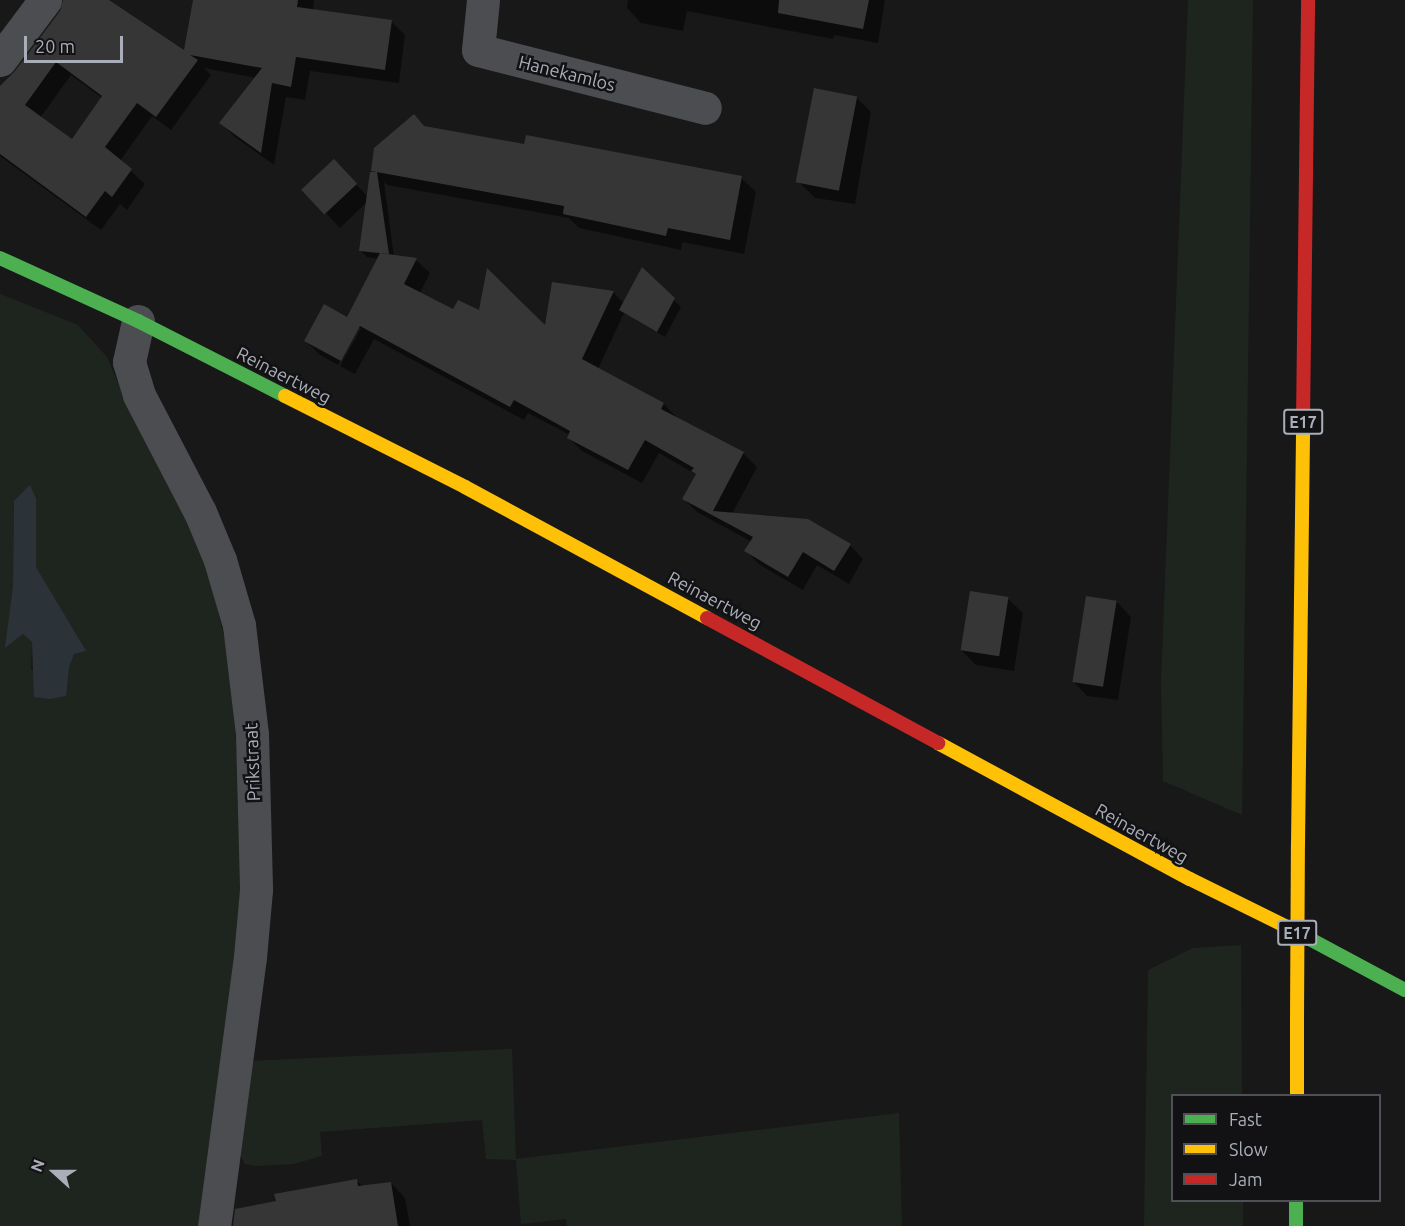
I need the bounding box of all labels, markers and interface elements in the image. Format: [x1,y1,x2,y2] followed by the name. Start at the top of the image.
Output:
[27,24,126,62] scale bar
[35,36,75,56] text: 20 m
[516,51,618,95] street label: Hanekamlos
[233,342,335,408] street label: Reinaertweg
[1282,409,1324,435] road number: E17
[664,566,766,634] street label: Reinaertweg
[240,722,264,802] street label: Prikstraat
[1092,799,1192,867] street label: Reinaertweg
[1276,920,1318,946] road number: E17
[1171,1094,1381,1202] legend
[1229,1109,1262,1129] text: Fast
[1229,1139,1268,1159] text: Slow
[24,1142,84,1202] north arrow
[27,1157,48,1174] text: N
[1229,1169,1263,1189] text: Jam

